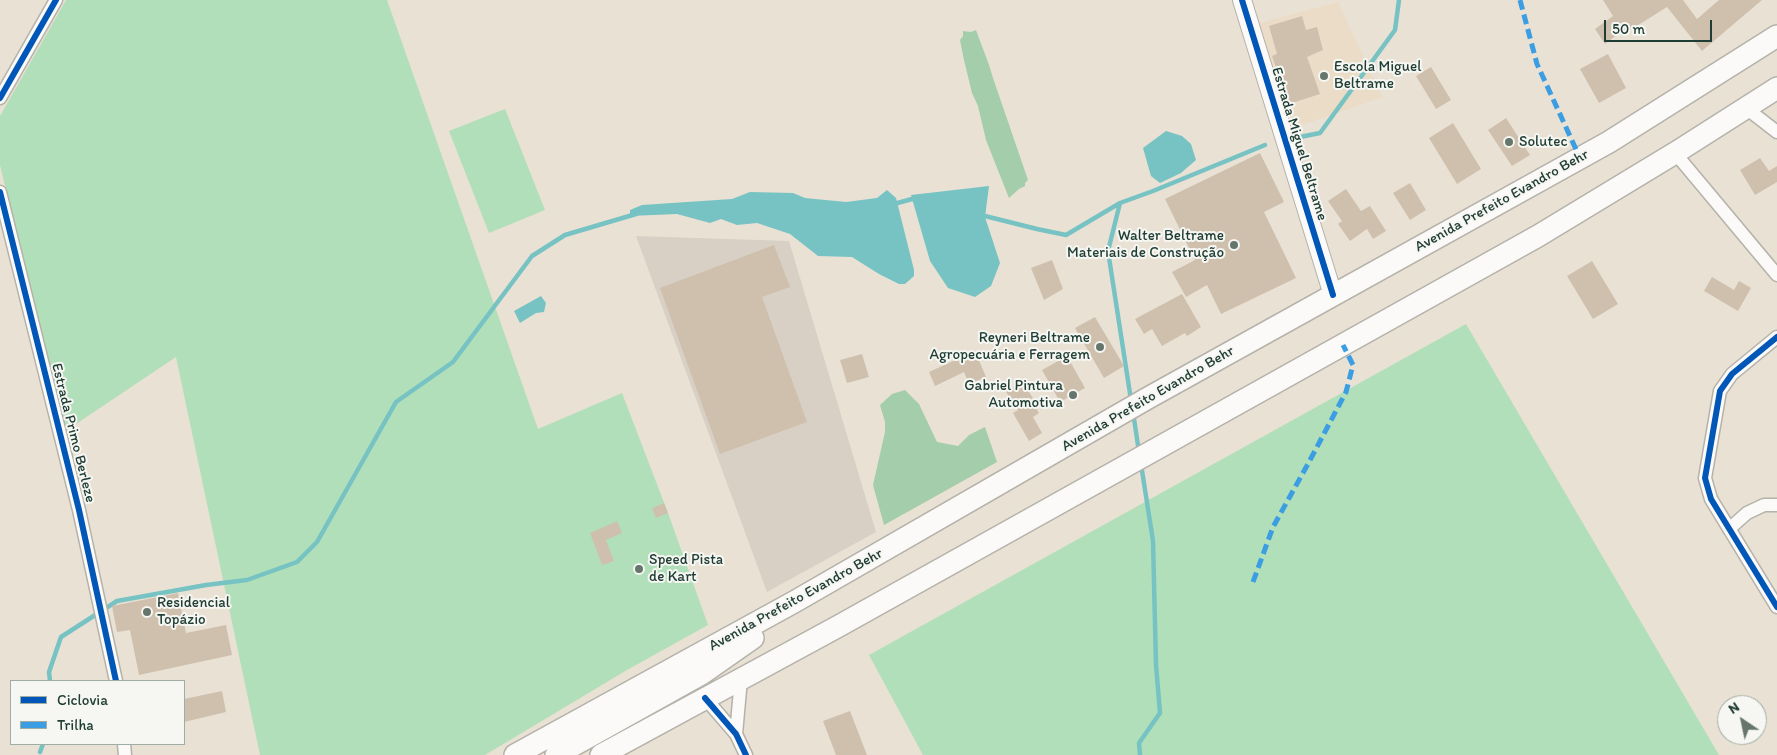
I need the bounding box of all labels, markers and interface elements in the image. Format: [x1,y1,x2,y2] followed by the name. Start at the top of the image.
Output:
[1607,10,1714,42] scale bar
[1612,20,1645,38] text: 50 m
[1334,58,1421,93] place label: Escola Miguel Beltrame
[1267,65,1331,223] street label: Estrada Miguel Beltrame
[1318,70,1330,82] marker: Escola Miguel Beltrame
[1519,133,1567,151] place label: Solutec
[1503,136,1515,148] marker: Solutec
[1412,146,1592,256] street label: Avenida Prefeito Evandro Behr
[1067,227,1224,262] place label: Walter Beltrame Materiais de Construção
[1228,239,1240,251] marker: Walter Beltrame Materiais de Construção
[929,329,1090,364] place label: Reyneri Beltrame Agropecuária e Ferragem
[1094,341,1106,353] marker: Reyneri Beltrame Agropecuária e Ferragem
[1059,342,1237,456] street label: Avenida Prefeito Evandro Behr
[47,361,99,505] street label: Estrada Primo Berleze
[964,377,1063,412] place label: Gabriel Pintura Automotiva
[1067,389,1079,401] marker: Gabriel Pintura Automotiva
[706,545,886,655] street label: Avenida Prefeito Evandro Behr
[649,551,723,586] place label: Speed Pista de Kart
[633,563,645,575] marker: Speed Pista de Kart
[157,594,230,629] place label: Residencial Topázio
[141,606,153,618] marker: Residencial Topázio
[10,680,185,745] legend
[57,691,108,709] text: Ciclovia
[1717,695,1767,745] north arrow
[1725,698,1743,718] text: N
[57,716,94,734] text: Trilha

